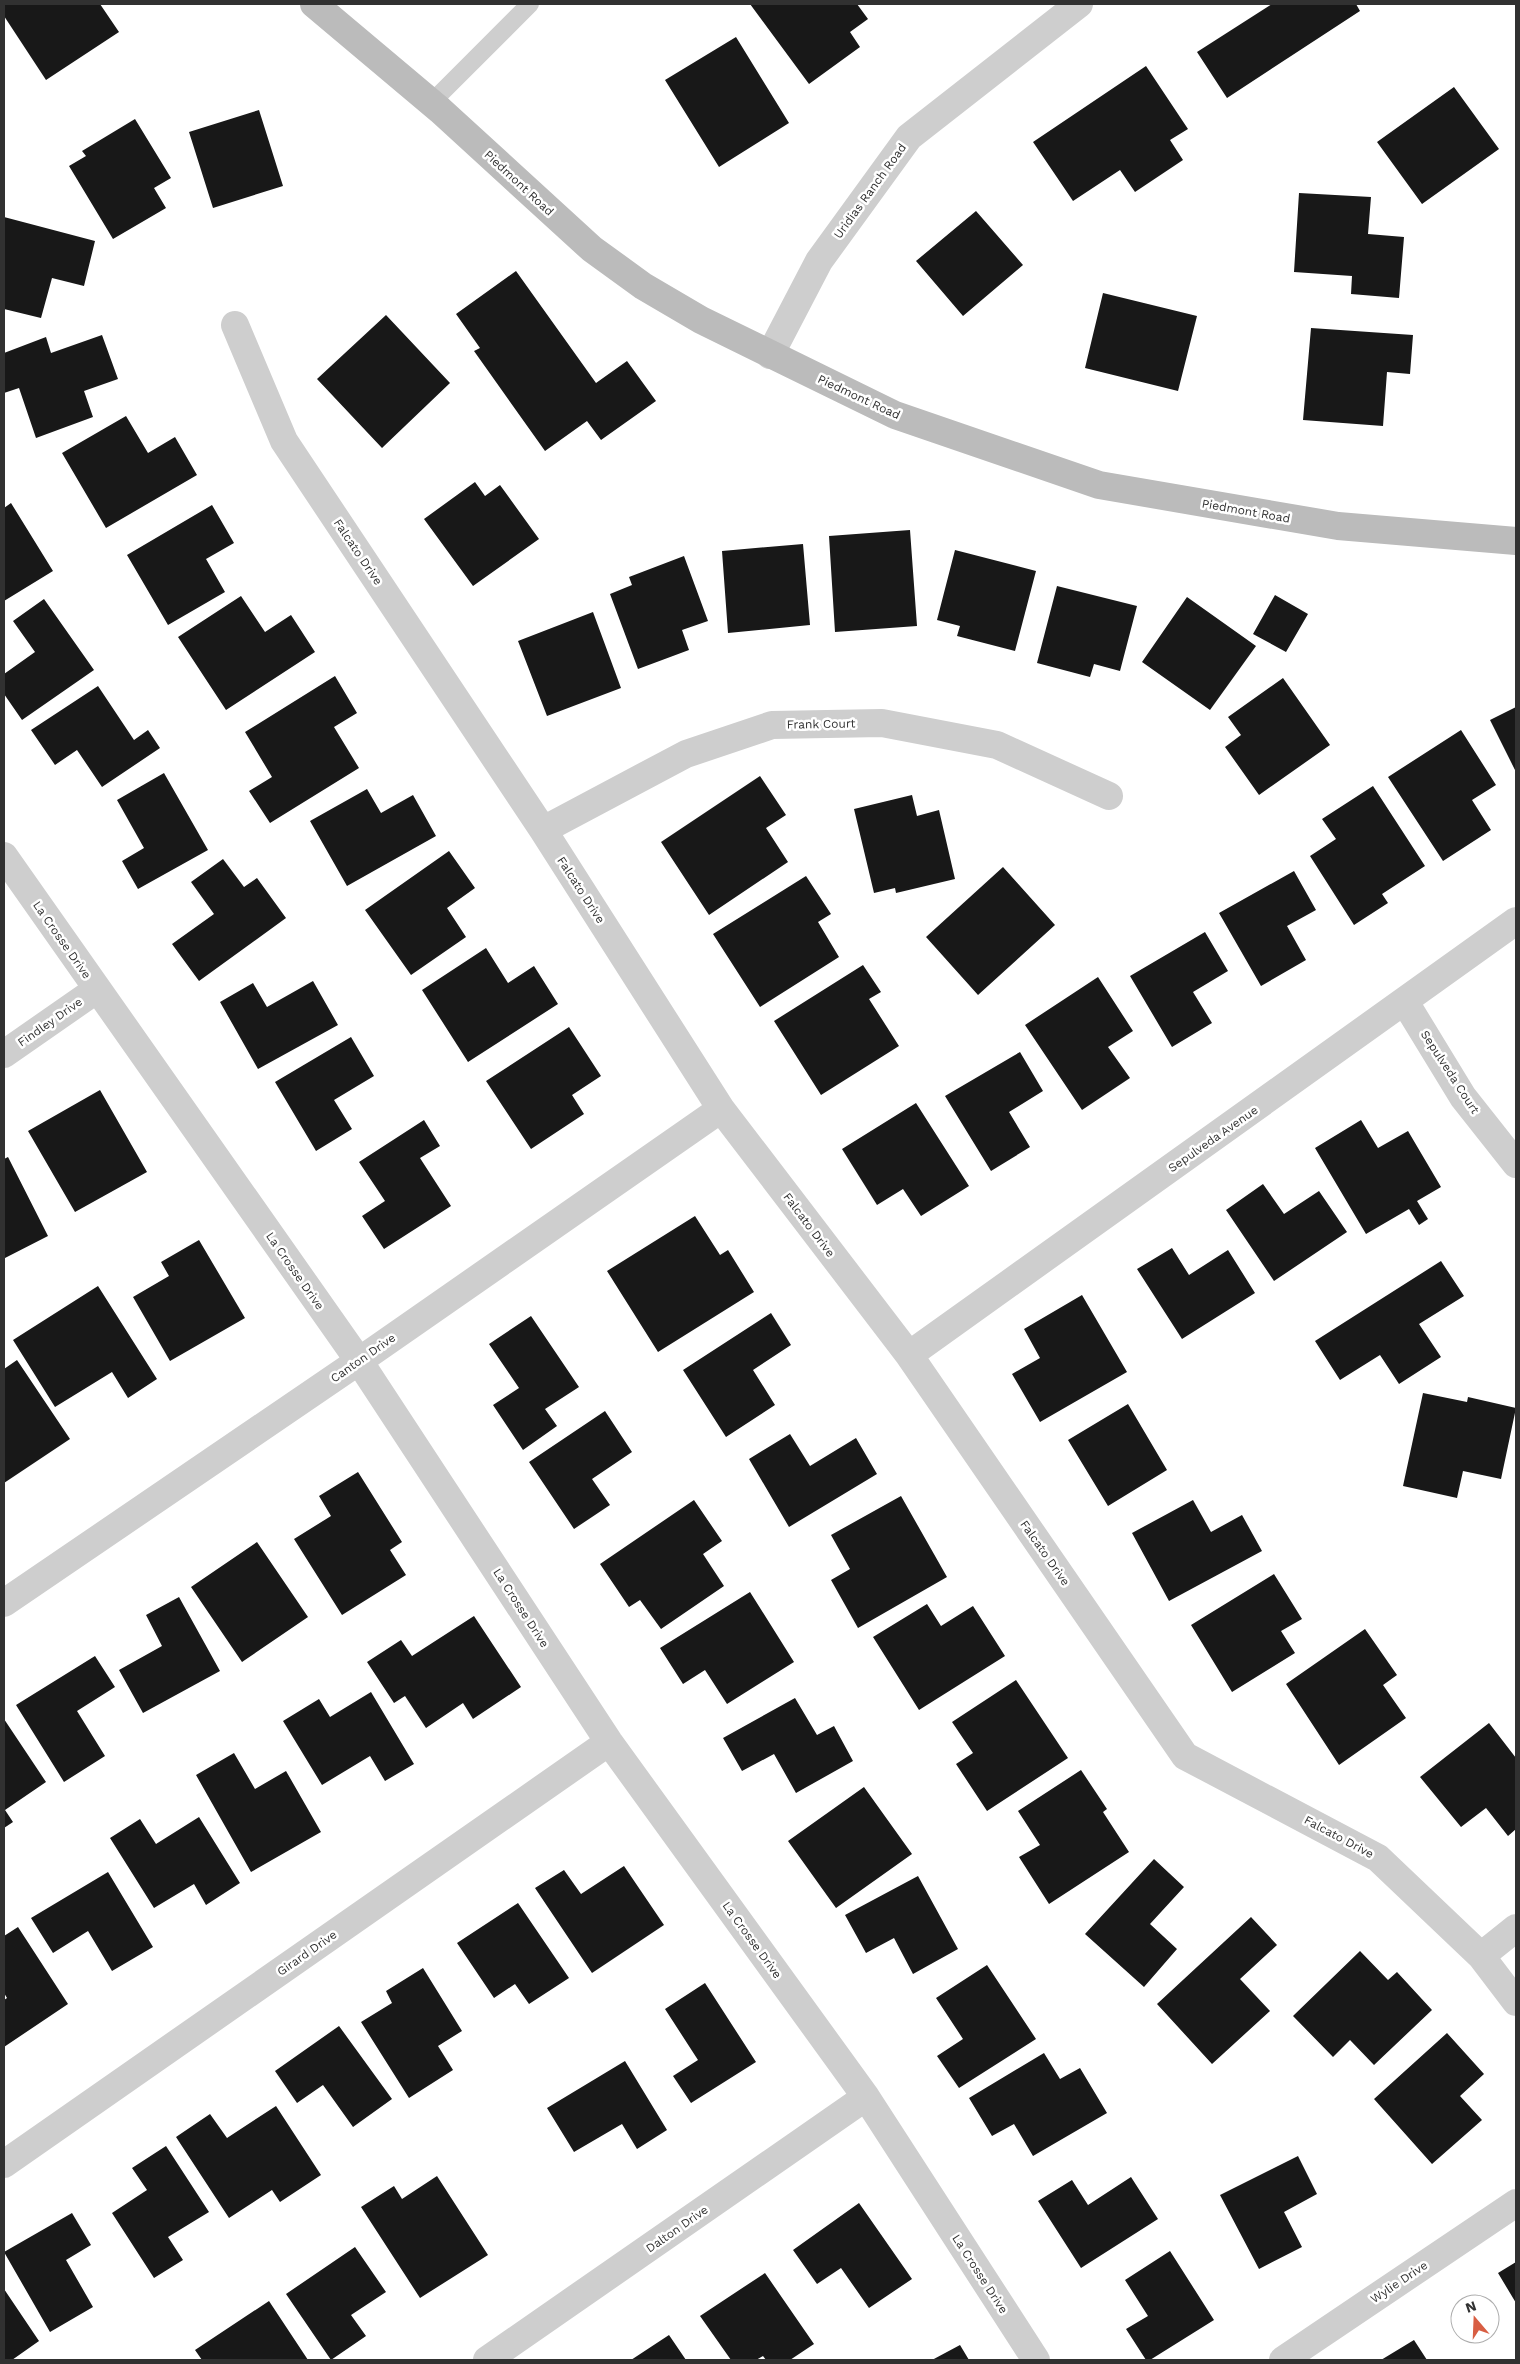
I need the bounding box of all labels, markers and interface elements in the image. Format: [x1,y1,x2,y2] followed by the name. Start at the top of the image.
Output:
[831,141,909,241] street label: Uridias Ranch Road
[482,147,556,219] street label: Piedmont Road
[816,372,902,422] street label: Piedmont Road
[1201,496,1291,526] street label: Piedmont Road
[331,516,385,588] street label: Falcato Drive
[786,716,856,732] street label: Frank Court
[554,854,608,926] street label: Falcato Drive
[30,899,94,982] street label: La Crosse Drive
[15,995,85,1049] street label: Findley Drive
[1418,1028,1482,1116] street label: Sepulveda Court
[1165,1103,1261,1175] street label: Sepulveda Avenue
[780,1190,838,1260] street label: Falcato Drive
[263,1230,327,1313] street label: La Crosse Drive
[328,1330,398,1386] street label: Canton Drive
[1017,1518,1073,1588] street label: Falcato Drive
[490,1566,552,1650] street label: La Crosse Drive
[1302,1813,1376,1861] street label: Falcato Drive
[719,1899,785,1981] street label: La Crosse Drive
[274,1927,340,1979] street label: Girard Drive
[643,2202,711,2256] street label: Dalton Drive
[949,2232,1011,2316] street label: La Crosse Drive
[1368,2258,1430,2306] street label: Wylie Drive
[1450,2294,1500,2344] north arrow
[1463,2297,1478,2316] text: N

